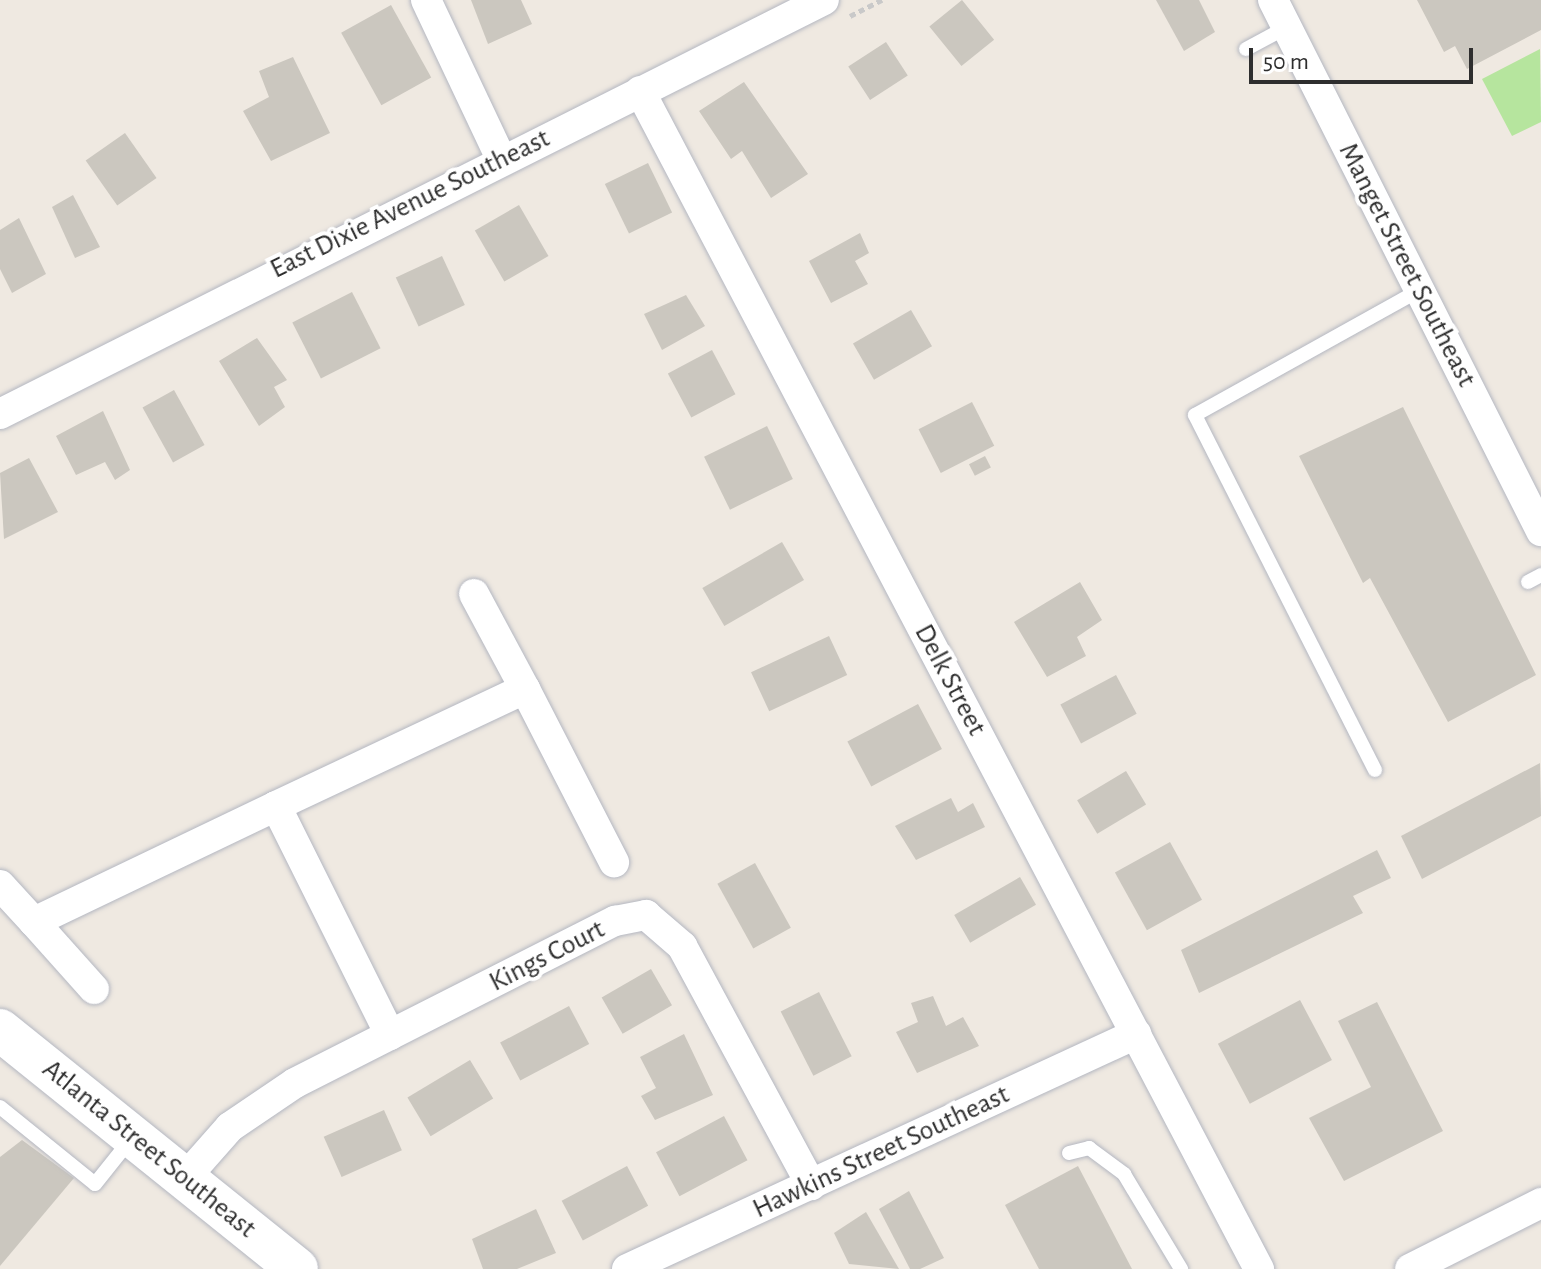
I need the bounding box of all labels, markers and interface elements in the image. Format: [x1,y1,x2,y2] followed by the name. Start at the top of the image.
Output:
[1253,32,1477,82] scale bar
[1263,50,1309,74] text: 50 m
[265,122,555,286] street label: East Dixie Avenue Southeast
[1331,138,1483,392] street label: Manget Street Southeast
[907,619,993,741] street label: Delk Street
[484,913,610,999] street label: Kings Court
[35,1053,263,1245] street label: Atlanta Street Southeast
[748,1078,1014,1226] street label: Hawkins Street Southeast

